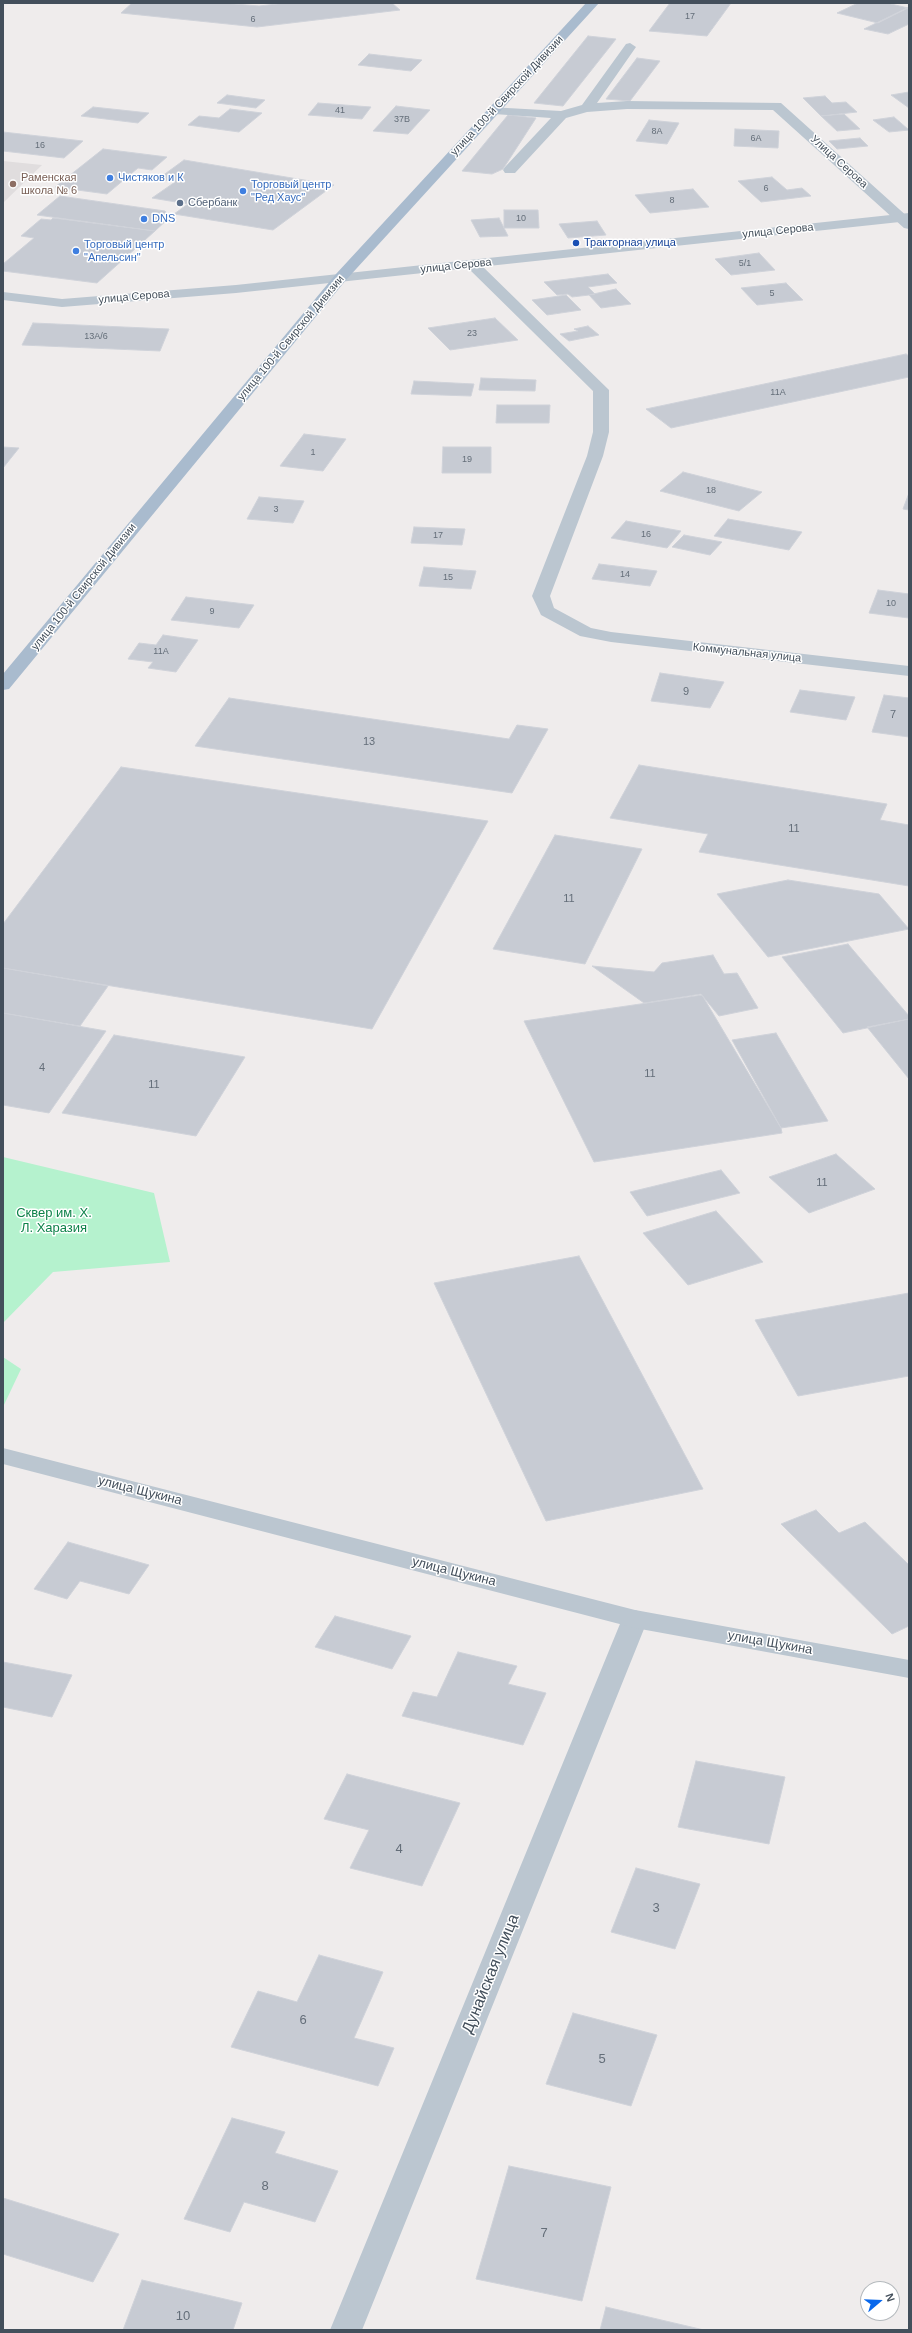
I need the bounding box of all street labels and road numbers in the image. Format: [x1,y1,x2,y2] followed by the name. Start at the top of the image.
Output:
[448,33,566,159] street label: улица 100-й Свирской Дивизии
[808,133,870,191] street label: Улица Серова
[742,221,814,241] street label: улица Серова
[420,256,492,276] street label: улица Серова
[235,273,347,403] street label: улица 100-й Свирской Дивизии
[98,287,170,307] street label: улица Серова
[29,521,139,653] street label: улица 100-й Свирской Дивизии
[692,641,802,665] street label: Коммунальная улица
[97,1473,183,1509] street label: улица Щукина
[411,1554,497,1590] street label: улица Щукина
[726,1628,814,1658] street label: улица Щукина
[458,1911,524,2037] street label: Дунайская улица

